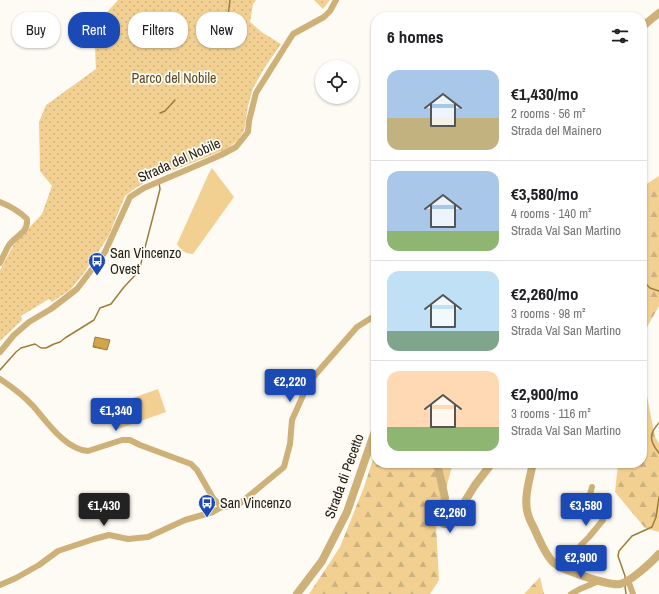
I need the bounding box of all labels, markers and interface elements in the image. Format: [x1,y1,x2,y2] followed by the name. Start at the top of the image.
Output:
[12,12,60,48] chip: Buy
[68,12,120,48] chip: Rent
[128,12,188,48] chip: Filters
[196,12,247,48] chip: New
[387,25,444,48] text: 6 homes
[609,25,631,47] icon: filters
[315,60,359,104] map controls
[315,60,359,104] button: locate
[132,69,216,87] park label: Parco del Nobile
[511,82,578,105] text: €1,430/mo
[419,86,467,134] icon: home
[511,105,586,122] text: 2 rooms · 56 m²
[511,122,602,139] text: Strada del Mainero
[135,134,223,186] street label: Strada del Nobile
[511,182,578,205] text: €3,580/mo
[419,187,467,235] icon: home
[511,205,592,222] text: 4 rooms · 140 m²
[511,222,621,239] text: Strada Val San Martino
[110,244,181,278] place label: San Vincenzo Ovest
[87,251,107,276] bus stop icon: San Vincenzo Ovest
[511,282,578,305] text: €2,260/mo
[419,287,467,335] icon: home
[511,305,586,322] text: 3 rooms · 98 m²
[511,322,621,339] text: Strada Val San Martino
[257,369,323,403] pin: €2,220
[274,373,306,390] text: €2,220
[511,382,578,405] text: €2,900/mo
[419,387,467,435] icon: home
[83,398,149,432] pin: €1,340
[100,402,132,419] text: €1,340
[511,405,591,422] text: 3 rooms · 116 m²
[511,422,621,439] text: Strada Val San Martino
[320,431,368,521] street label: Strada di Pecetto
[71,493,137,527] pin: €1,430
[197,493,217,518] bus stop icon: San Vincenzo
[553,493,619,527] pin: €3,580
[220,494,291,512] place label: San Vincenzo
[88,497,120,514] text: €1,430
[570,497,602,514] text: €3,580
[417,500,483,534] pin: €2,260
[434,504,466,521] text: €2,260
[548,545,614,579] pin: €2,900
[565,549,597,566] text: €2,900

